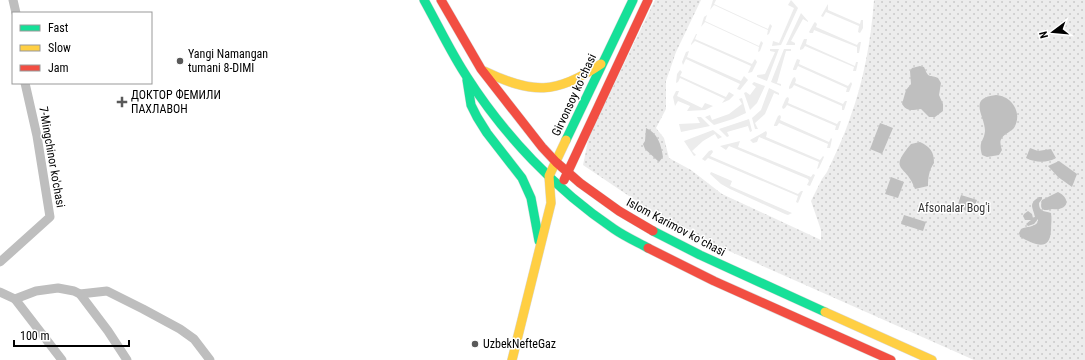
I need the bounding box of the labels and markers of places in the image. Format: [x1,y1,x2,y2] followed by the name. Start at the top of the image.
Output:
[188,47,268,75] place label: Yangi Namangan tumani 8-DIMI
[175,56,185,66] marker: Yangi Namangan tumani 8-DIMI
[131,88,221,116] place label: ДОКТОР ФЕМИЛИ ПАХЛАВОН
[116,96,128,108] marker: ДОКТОР ФЕМИЛИ ПАХЛАВОН
[483,337,556,351] place label: UzbekNefteGaz
[470,339,480,349] marker: UzbekNefteGaz

